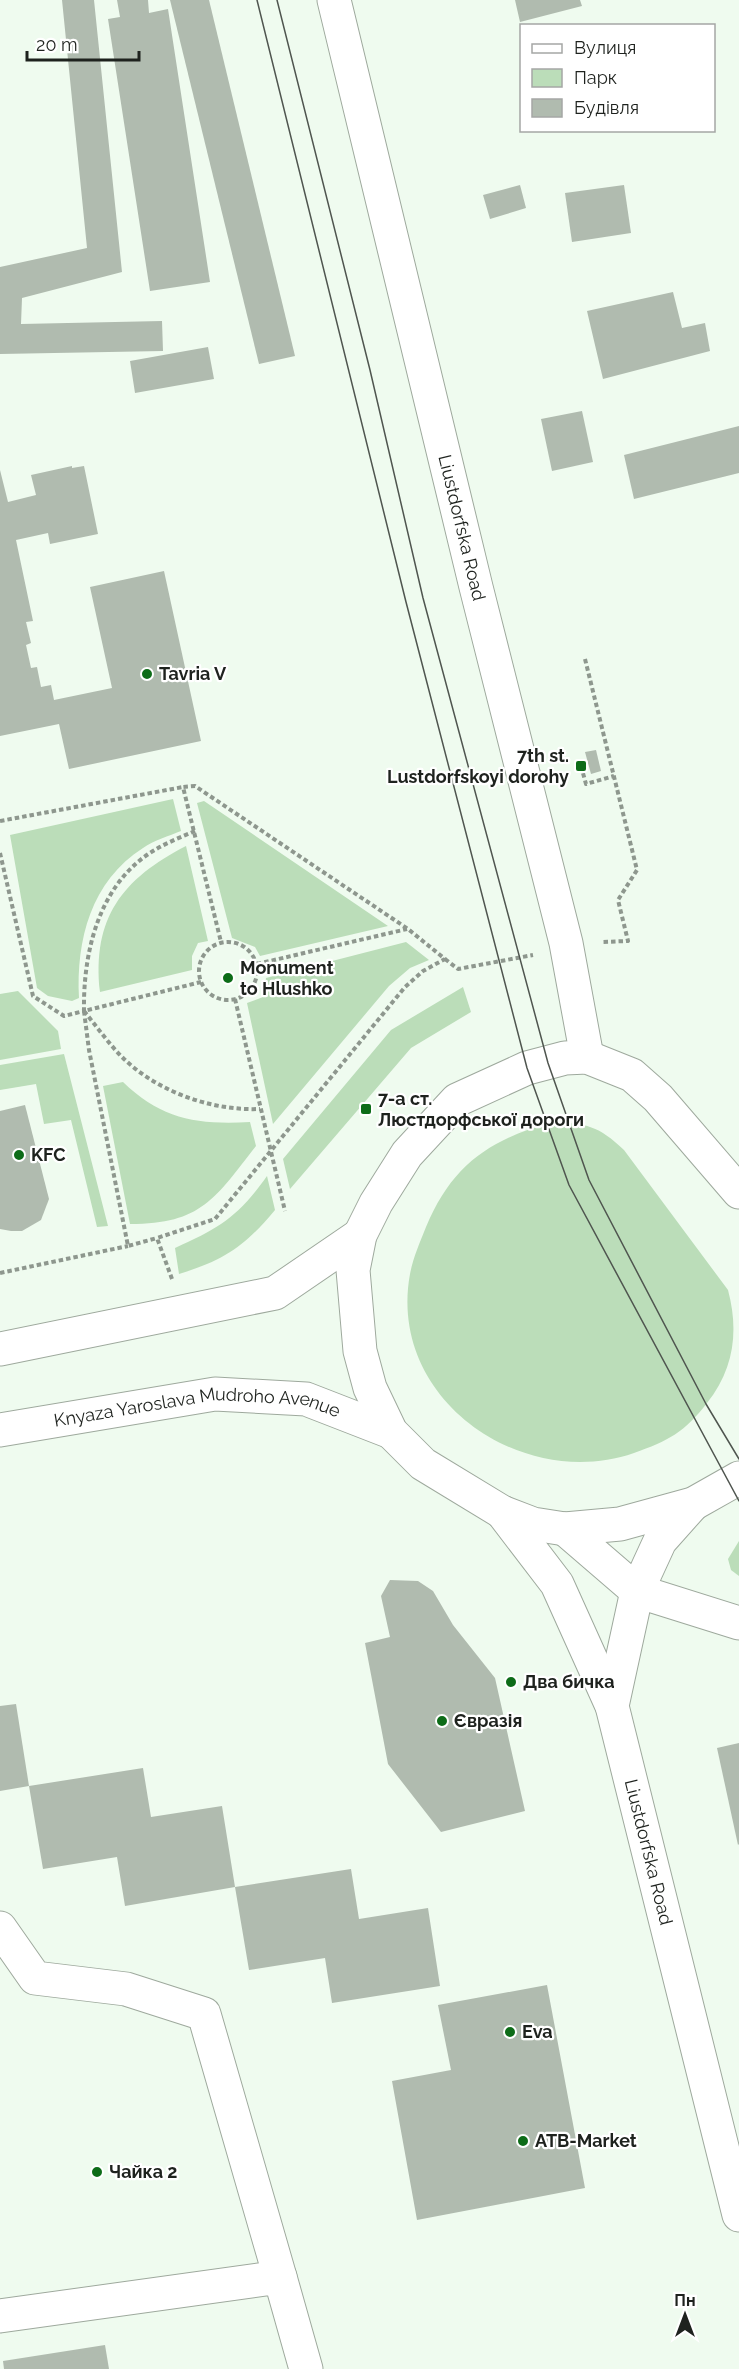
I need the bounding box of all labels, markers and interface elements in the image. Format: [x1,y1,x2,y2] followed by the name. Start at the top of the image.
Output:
[27,24,140,62] scale bar
[520,24,715,132] legend
[36,34,78,55] text: 20 m
[574,37,636,58] text: Вулиця
[574,67,617,88] text: Парк
[574,97,639,118] text: Будівля
[434,452,490,603] street label: Liustdorfska Road
[159,663,227,684] place label: Tavria V
[140,667,154,681] marker: Tavria V
[387,745,569,787] place label: 7th st. Lustdorfskoyi dorohy
[574,759,588,773] marker: 7th st. Lustdorfskoyi dorohy
[240,957,334,999] place label: Monument to Hlushko
[221,971,235,985] marker: Monument to Hlushko
[378,1088,584,1130] place label: 7-а ст. Люстдорфської дороги
[359,1102,373,1116] marker: 7-а ст. Люстдорфської дороги
[31,1144,66,1165] place label: KFC
[12,1148,26,1162] marker: KFC
[52,1383,344,1431] street label: Knyaza Yaroslava Mudroho Avenue
[523,1671,615,1692] place label: Два бичка
[504,1675,518,1689] marker: Два бичка
[454,1710,522,1731] place label: Євразія
[435,1714,449,1728] marker: Євразія
[621,1777,677,1927] street label: Liustdorfska Road
[522,2021,553,2042] place label: Eva
[503,2025,517,2039] marker: Eva
[535,2130,637,2151] place label: ATB-Market
[516,2134,530,2148] marker: ATB-Market
[109,2161,178,2182] place label: Чайка 2
[90,2165,104,2179] marker: Чайка 2
[655,2285,715,2345] north arrow
[674,2291,696,2310] text: Пн

